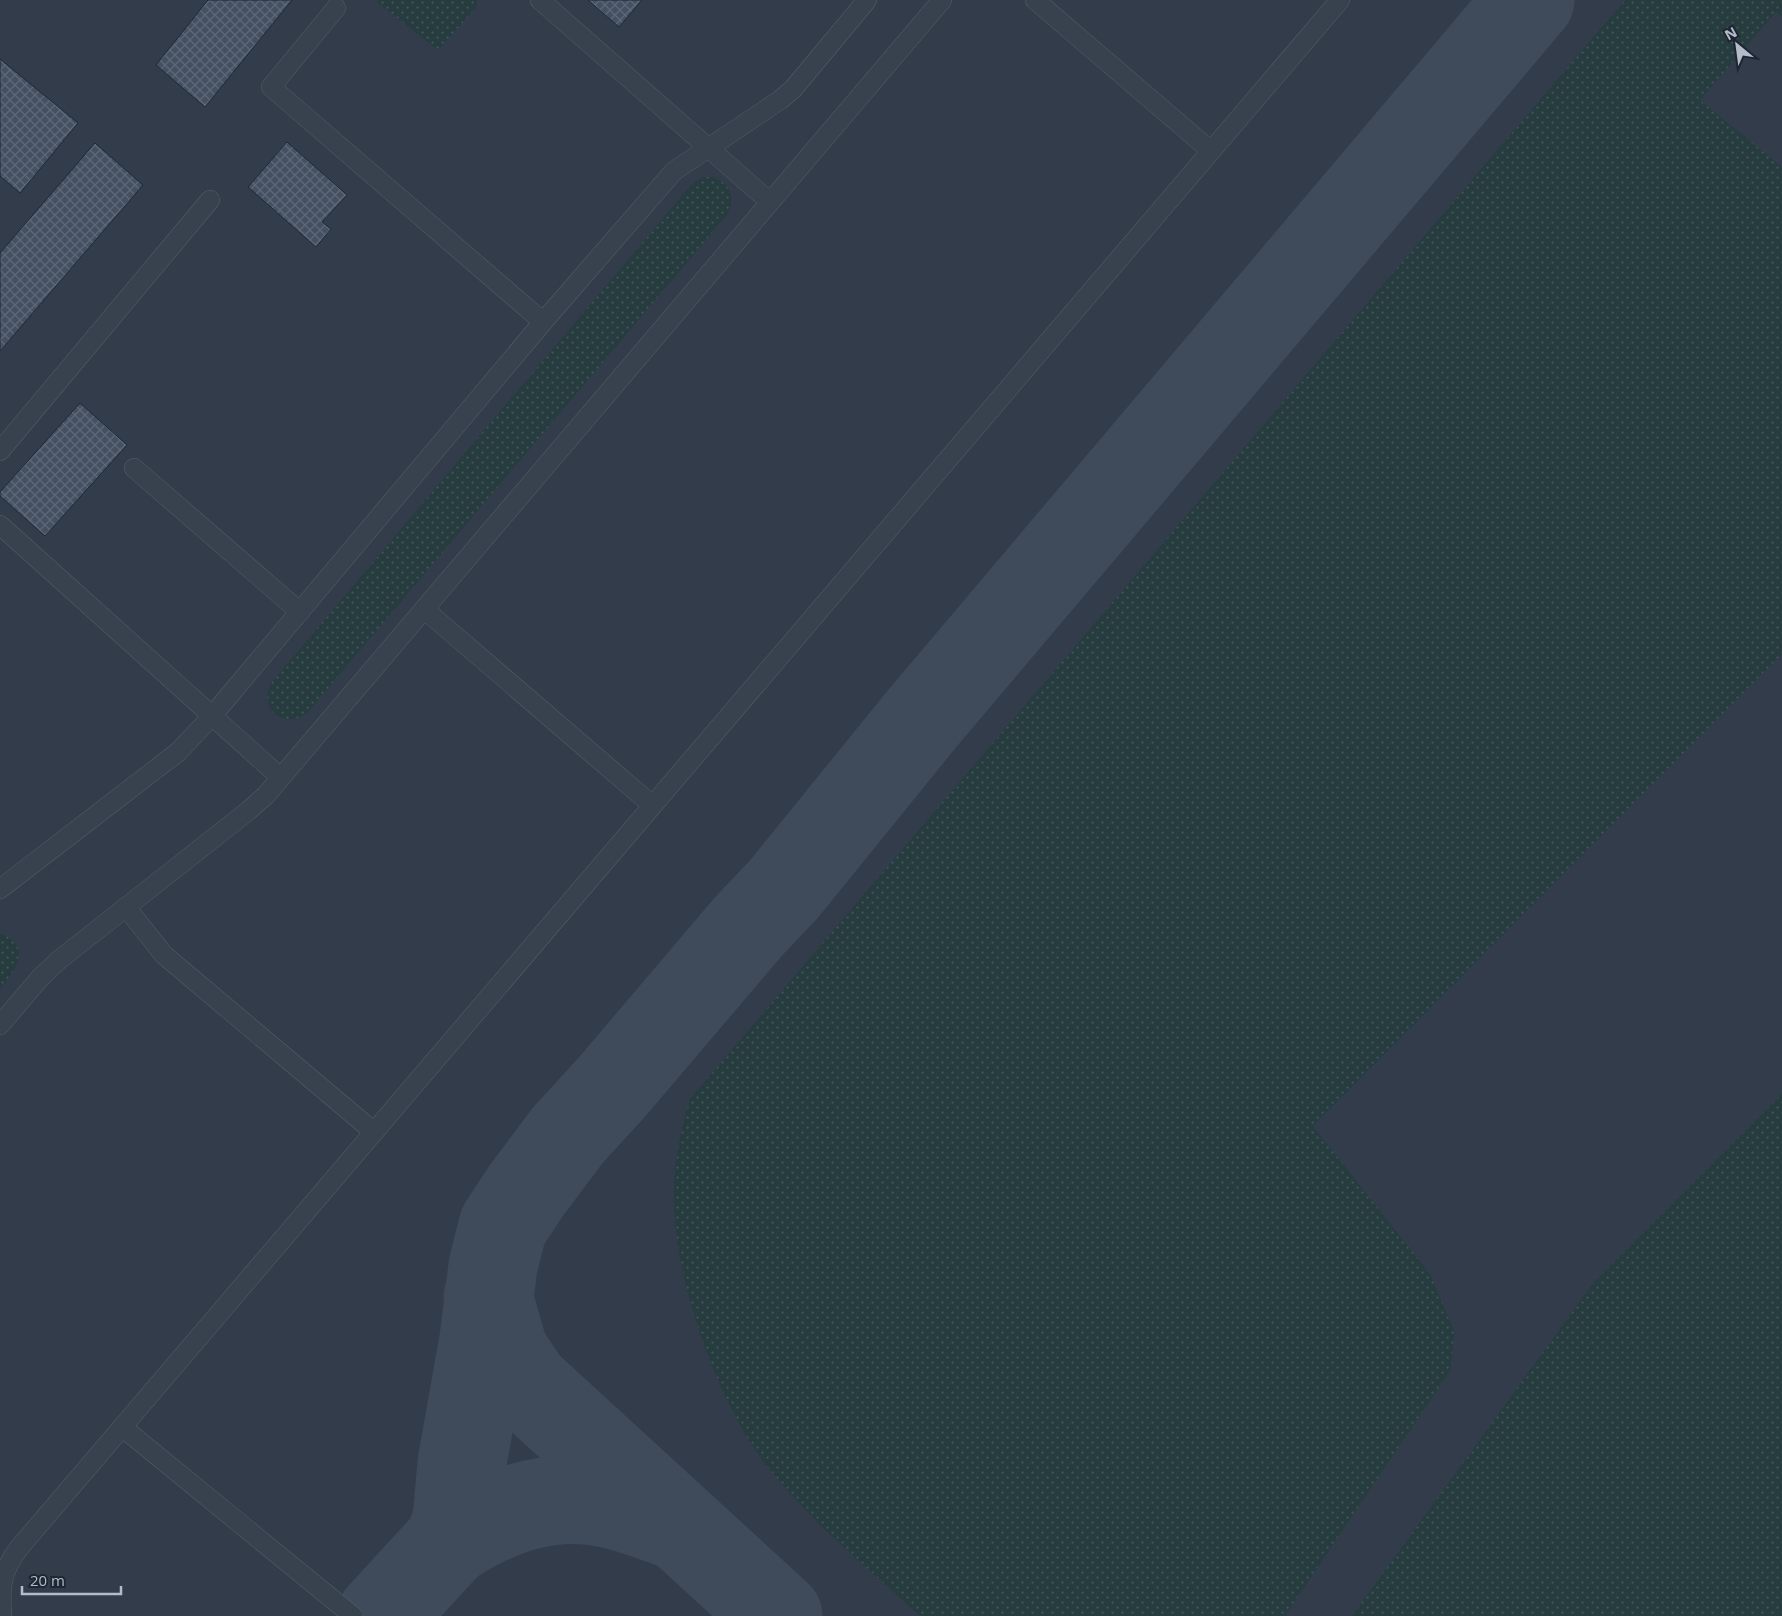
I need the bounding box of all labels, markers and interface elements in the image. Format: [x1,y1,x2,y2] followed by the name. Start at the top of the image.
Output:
[1712,20,1762,70] north arrow
[1721,22,1740,44] text: N
[22,1564,121,1596] scale bar
[30,1570,65,1590] text: 20 m

